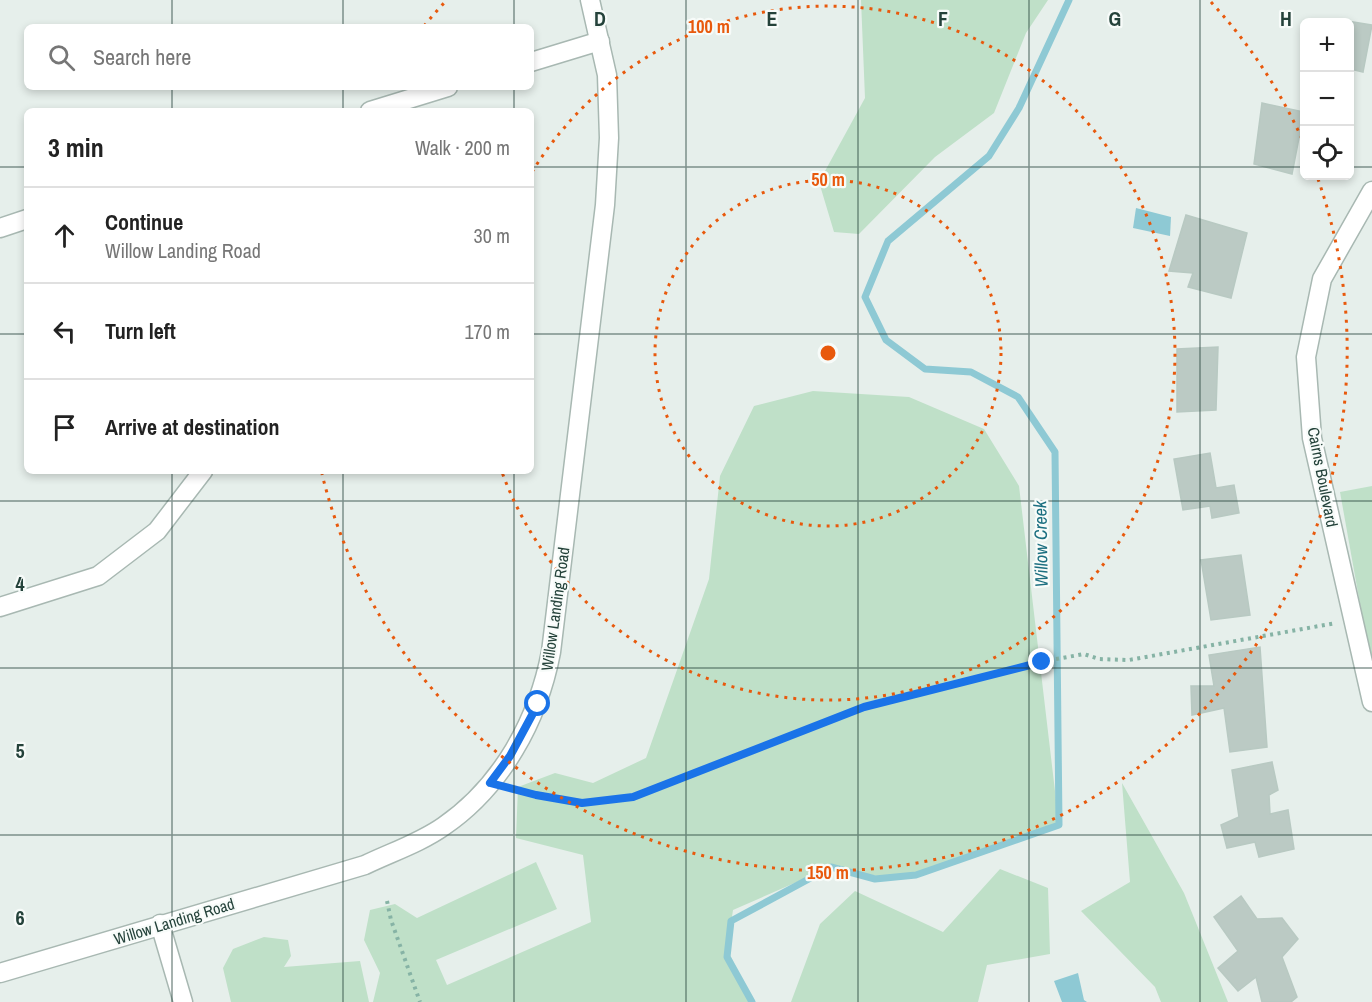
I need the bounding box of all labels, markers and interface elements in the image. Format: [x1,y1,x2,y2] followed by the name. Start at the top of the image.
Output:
[594,5,606,32] text: D
[767,5,778,32] text: E
[938,5,948,32] text: F
[1109,5,1121,32] text: G
[1280,5,1292,32] text: H
[688,14,730,39] text: 100 m
[1300,18,1354,180] map controls
[1300,18,1354,72] button: +
[24,24,534,90] search box
[45,41,78,74] icon: search
[93,42,191,72] text: Search here
[1300,72,1354,126] button: −
[1300,126,1354,180] button: locate
[48,130,104,165] text: 3 min
[415,134,510,161] text: Walk · 200 m
[811,167,845,192] text: 50 m
[105,207,183,237] text: Continue
[48,219,81,252] icon: ahead
[474,222,510,249] text: 30 m
[105,237,261,264] text: Willow Landing Road
[48,315,81,348] icon: left
[105,316,176,346] text: Turn left
[464,318,510,345] text: 170 m
[818,343,838,363] centre of rings
[48,411,81,444] icon: arrive
[105,412,279,442] text: Arrive at destination
[1303,425,1343,529] street label: Cairns Boulevard
[1027,500,1054,588] water label: Willow Creek
[535,546,575,672] street label: Willow Landing Road
[15,570,25,597] text: 4
[1028,648,1054,674] route end
[524,690,550,716] route start
[15,737,25,764] text: 5
[807,860,849,885] text: 150 m
[111,892,237,950] street label: Willow Landing Road
[15,904,25,931] text: 6

